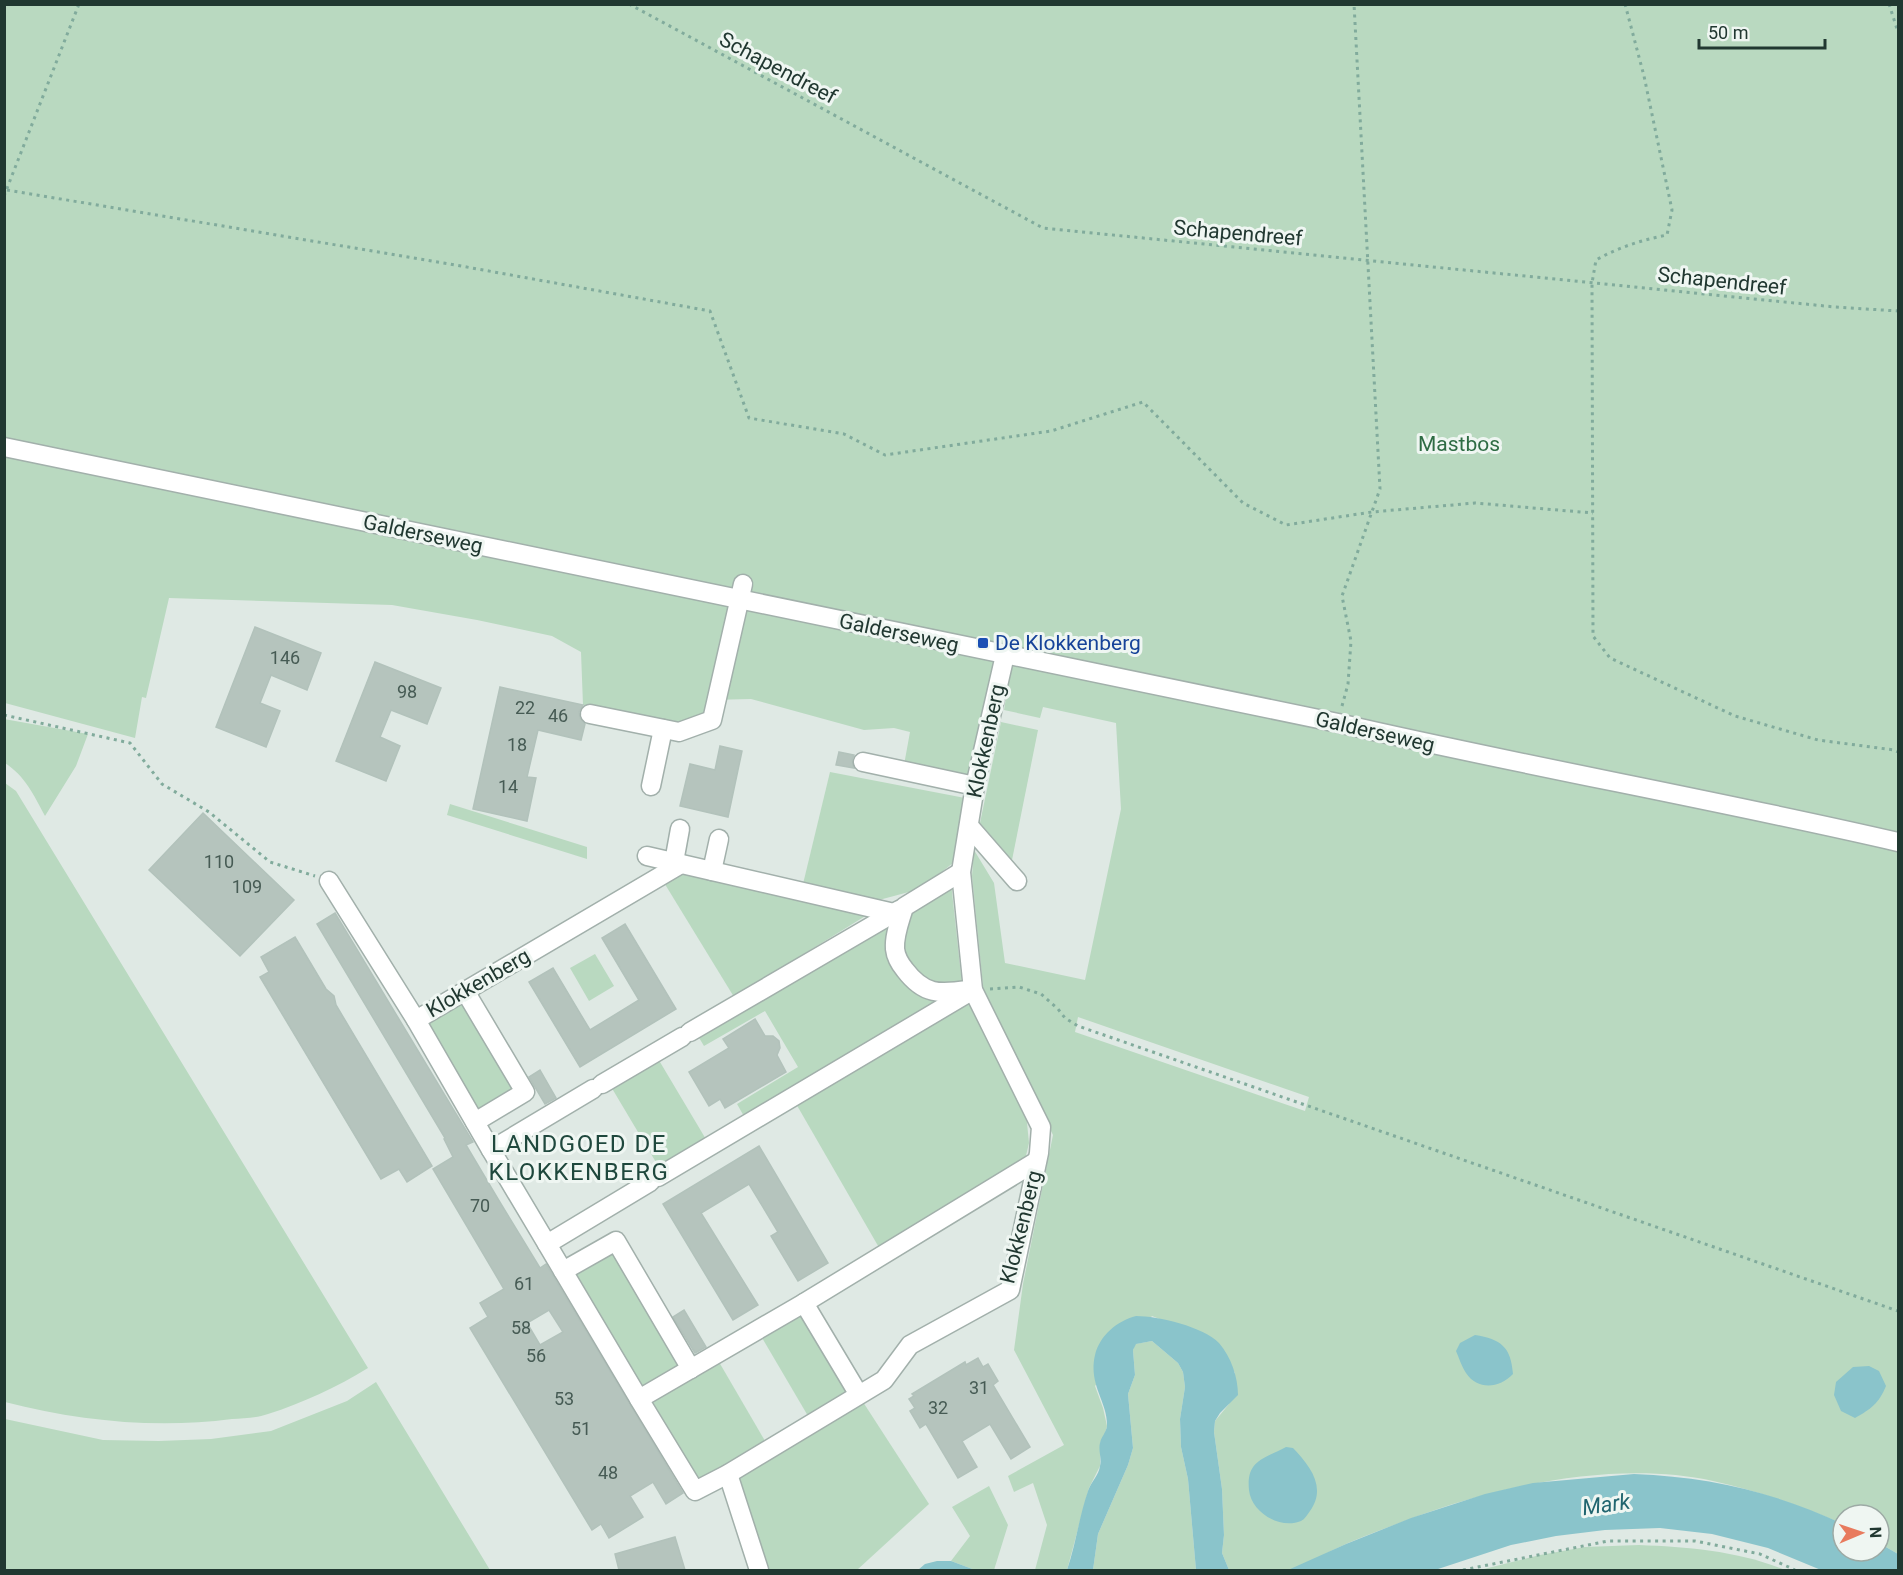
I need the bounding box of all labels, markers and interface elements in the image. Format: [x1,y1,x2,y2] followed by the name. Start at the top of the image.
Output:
[1699,12,1825,50] scale bar
[1708,22,1748,43] text: 50 m
[715,27,841,109] street label: Schapendreef
[1173,215,1304,251] street label: Schapendreef
[1656,262,1788,300] street label: Schapendreef
[1418,432,1500,456] park label: Mastbos
[361,510,485,558] street label: Galderseweg
[837,609,961,657] street label: Galderseweg
[995,631,1141,655] place label: De Klokkenberg
[976,636,990,650] marker: De Klokkenberg
[270,647,300,668] house number: 146
[397,681,417,702] house number: 98
[962,682,1010,800] street label: Klokkenberg
[515,697,535,718] house number: 22
[548,705,568,726] house number: 46
[1313,707,1437,757] street label: Galderseweg
[507,734,527,755] house number: 18
[498,776,518,797] house number: 14
[204,851,234,872] house number: 110
[232,876,262,897] house number: 109
[422,944,534,1022] street label: Klokkenberg
[489,1130,669,1186] district label: LANDGOED DE KLOKKENBERG
[995,1168,1047,1286] street label: Klokkenberg
[470,1195,490,1216] house number: 70
[514,1273,534,1294] house number: 61
[511,1317,531,1338] house number: 58
[526,1345,546,1366] house number: 56
[969,1377,989,1398] house number: 31
[554,1388,574,1409] house number: 53
[928,1397,948,1418] house number: 32
[571,1418,591,1439] house number: 51
[598,1462,618,1483] house number: 48
[1580,1489,1633,1520] water label: Mark
[1831,1503,1891,1563] north arrow
[1866,1527,1885,1538] text: N

